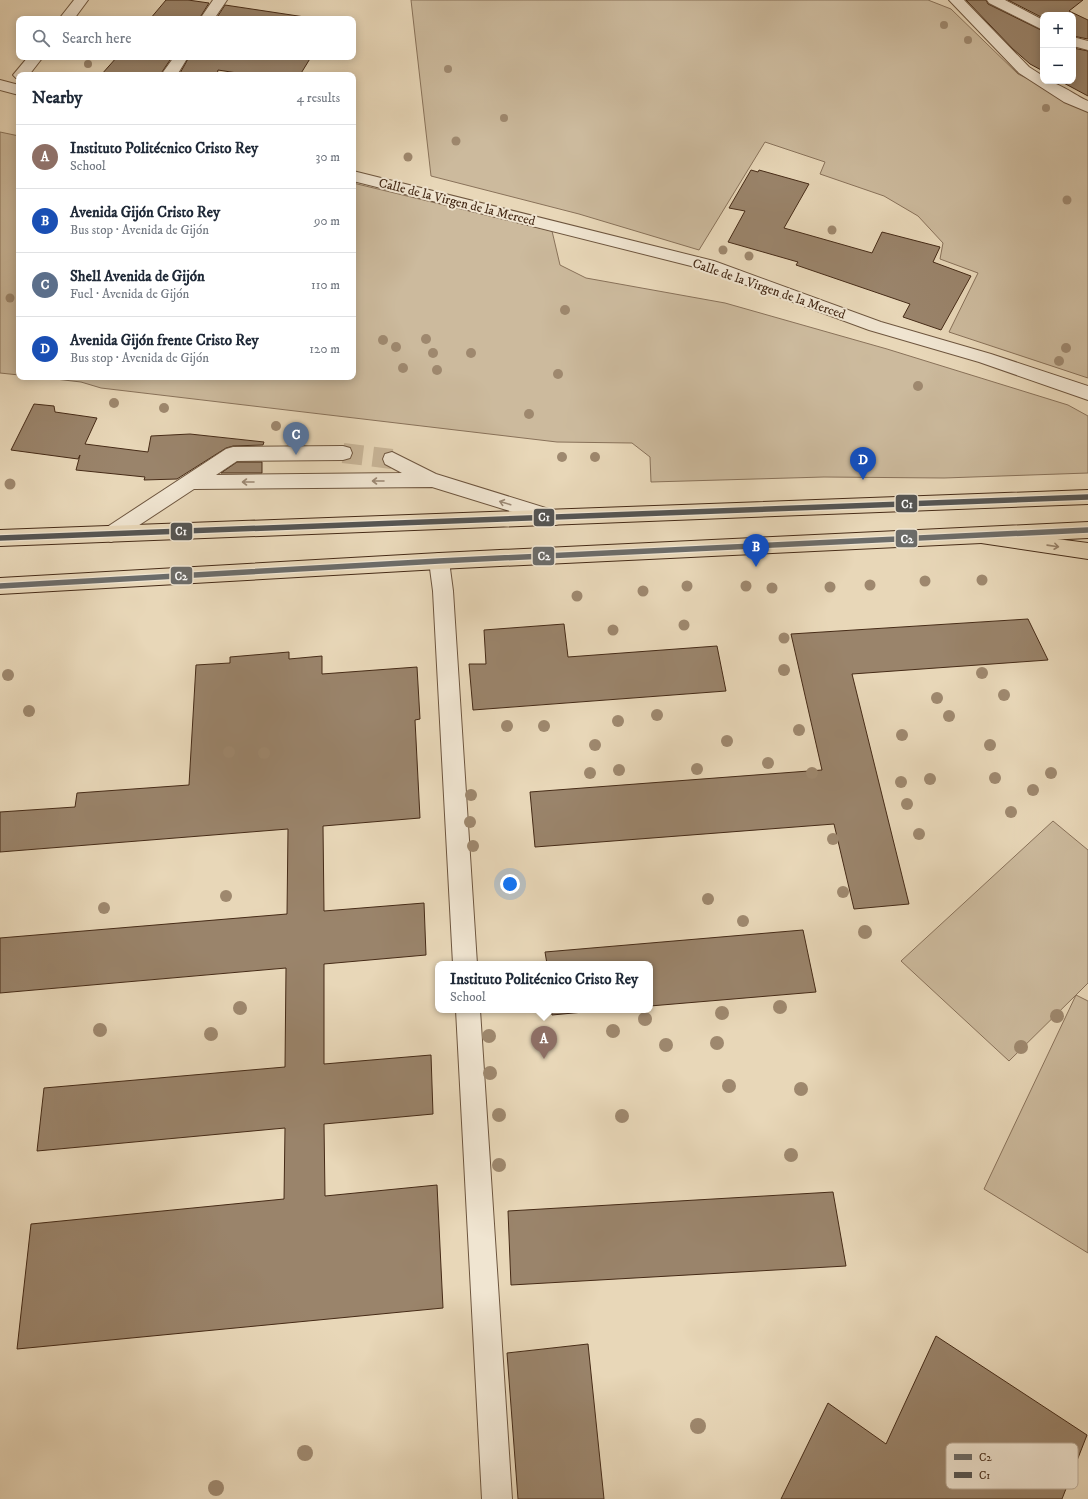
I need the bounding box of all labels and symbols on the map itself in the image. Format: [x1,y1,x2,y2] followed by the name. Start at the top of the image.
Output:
[377,175,537,229] street label: Calle de la Virgen de la Merced
[690,255,848,323] street label: Calle de la Virgen de la Merced
[283,422,309,455] pin: C
[850,447,876,480] pin: D
[372,477,385,485] one-way arrow
[242,478,255,486] one-way arrow
[895,494,918,513] line badge: C1
[901,498,913,512] text: C1
[498,499,511,506] one-way arrow
[533,508,555,527] line badge: C1
[538,511,550,525] text: C1
[170,522,193,541] line badge: C1
[175,525,187,539] text: C1
[895,529,918,548] line badge: C2
[901,533,914,547] text: C2
[743,534,769,567] pin: B
[1046,542,1059,550] one-way arrow
[532,546,555,566] line badge: C2
[538,550,551,564] text: C2
[170,566,193,585] line badge: C2
[175,570,188,584] text: C2
[500,874,520,894] your location
[531,1026,557,1059] pin: A
[946,1443,1078,1489] legend
[979,1451,992,1465] text: C2
[979,1469,990,1483] text: C1

